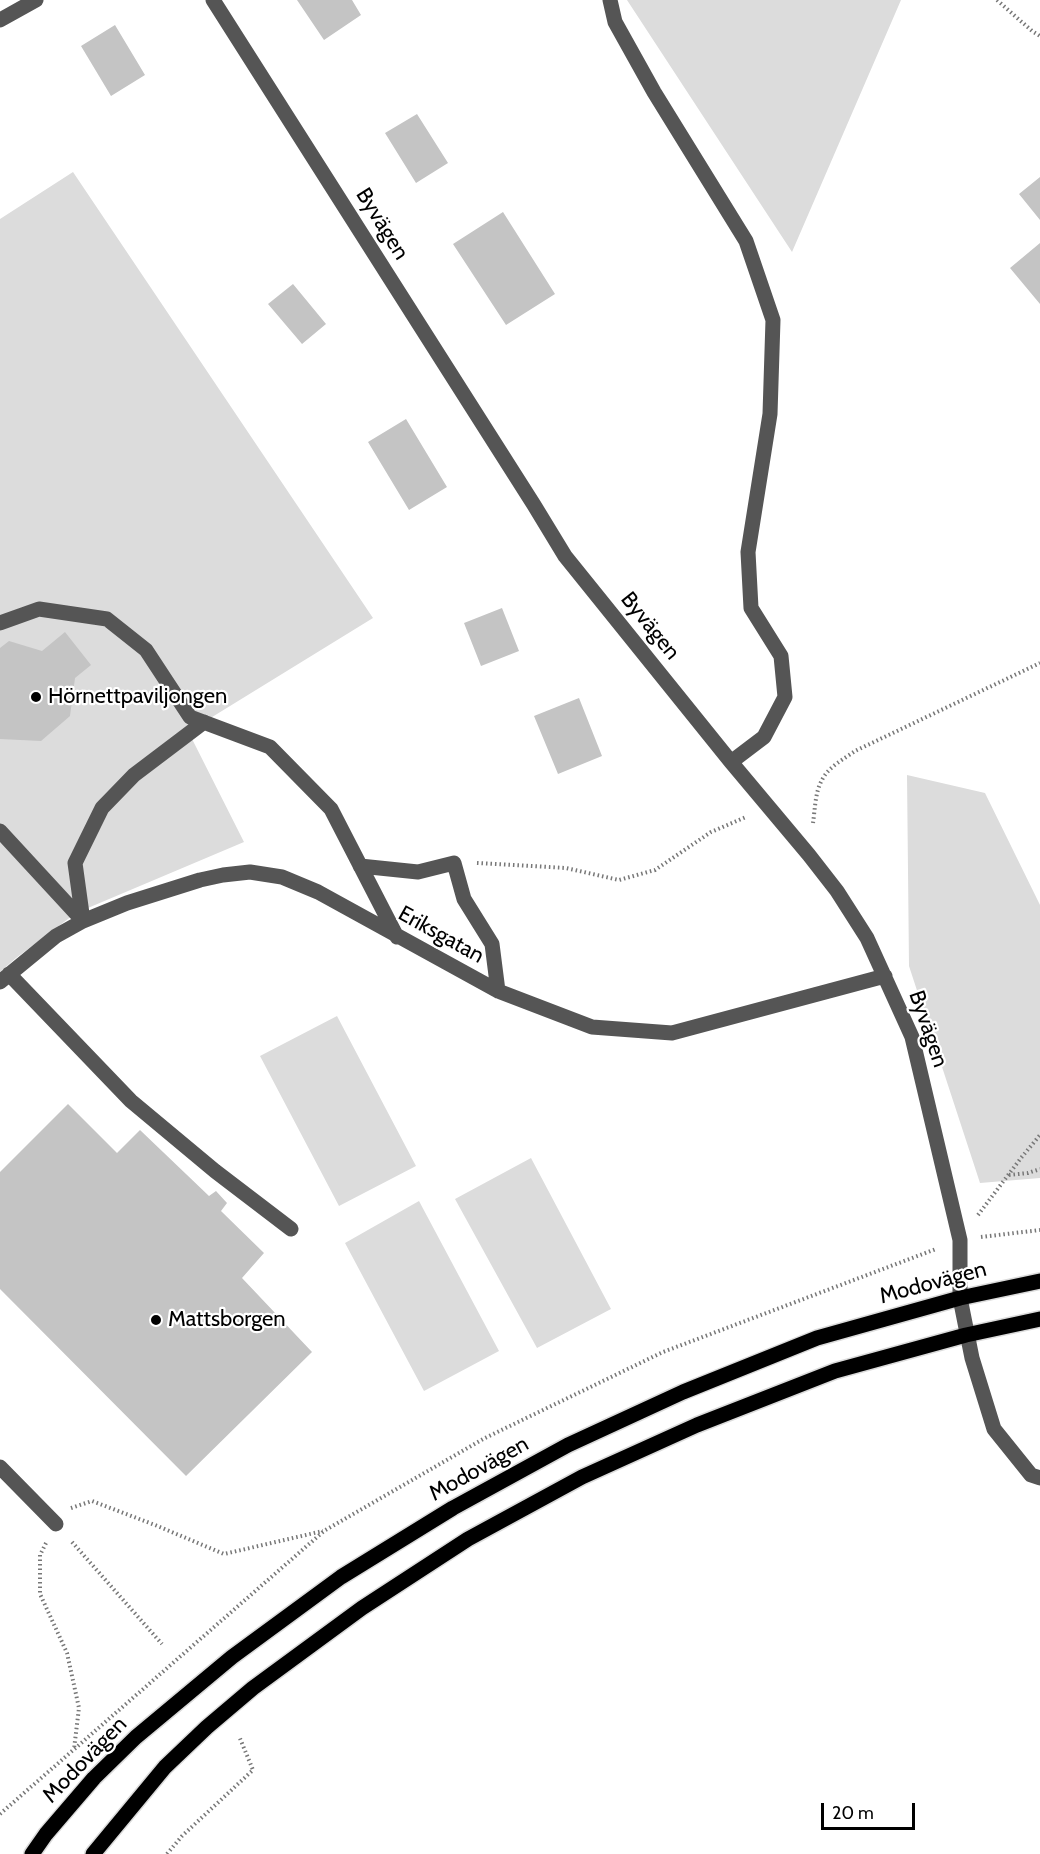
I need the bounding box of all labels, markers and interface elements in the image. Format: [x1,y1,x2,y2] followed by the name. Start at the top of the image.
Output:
[350,183,414,265] street label: Byvägen
[615,587,685,665] street label: Byvägen
[48,684,227,710] place label: Hörnettpaviljongen
[29,690,43,704] marker: Hörnettpaviljongen
[393,901,489,969] street label: Eriksgatan
[903,987,953,1071] street label: Byvägen
[877,1256,989,1310] street label: Modovägen
[168,1307,286,1333] place label: Mattsborgen
[149,1313,163,1327] marker: Mattsborgen
[425,1431,533,1507] street label: Modovägen
[37,1711,133,1809] street label: Modovägen
[824,1791,918,1829] scale bar
[832,1802,874,1824] text: 20 m

